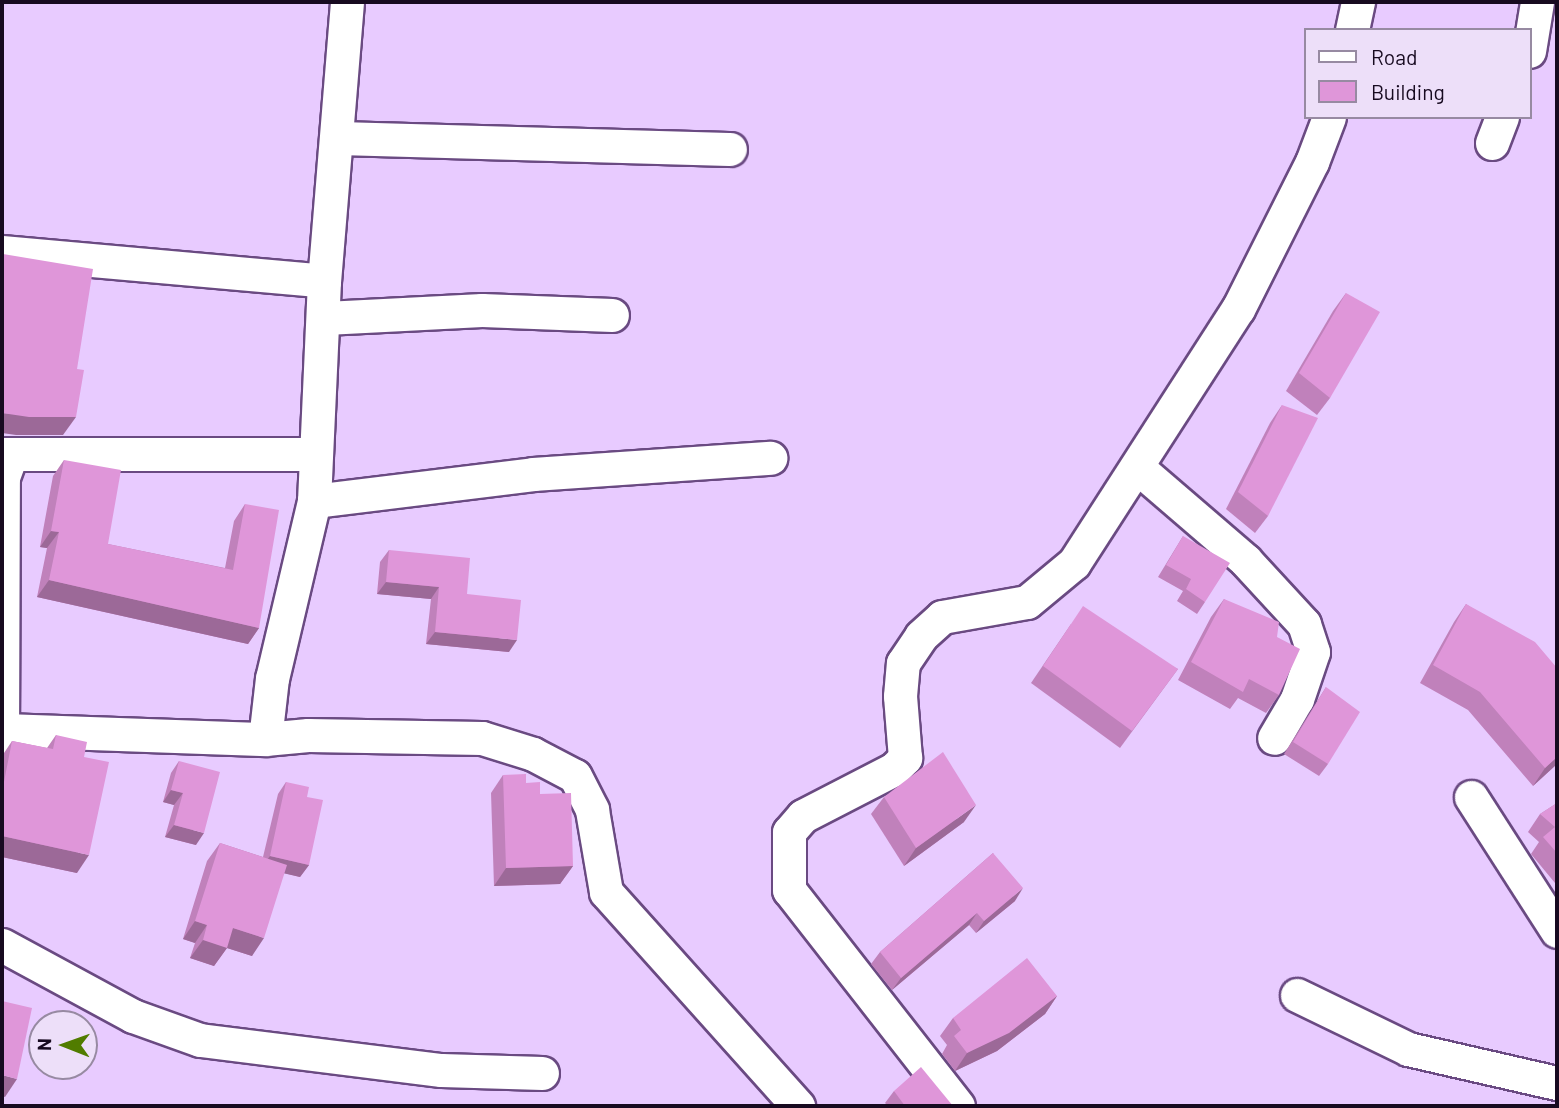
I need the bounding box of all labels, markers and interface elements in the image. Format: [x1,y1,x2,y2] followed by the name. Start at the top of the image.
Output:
[1304,28,1531,119] legend
[1371,44,1417,69] text: Road
[1371,79,1445,104] text: Building
[28,1010,98,1080] north arrow
[32,1038,55,1051] text: N

